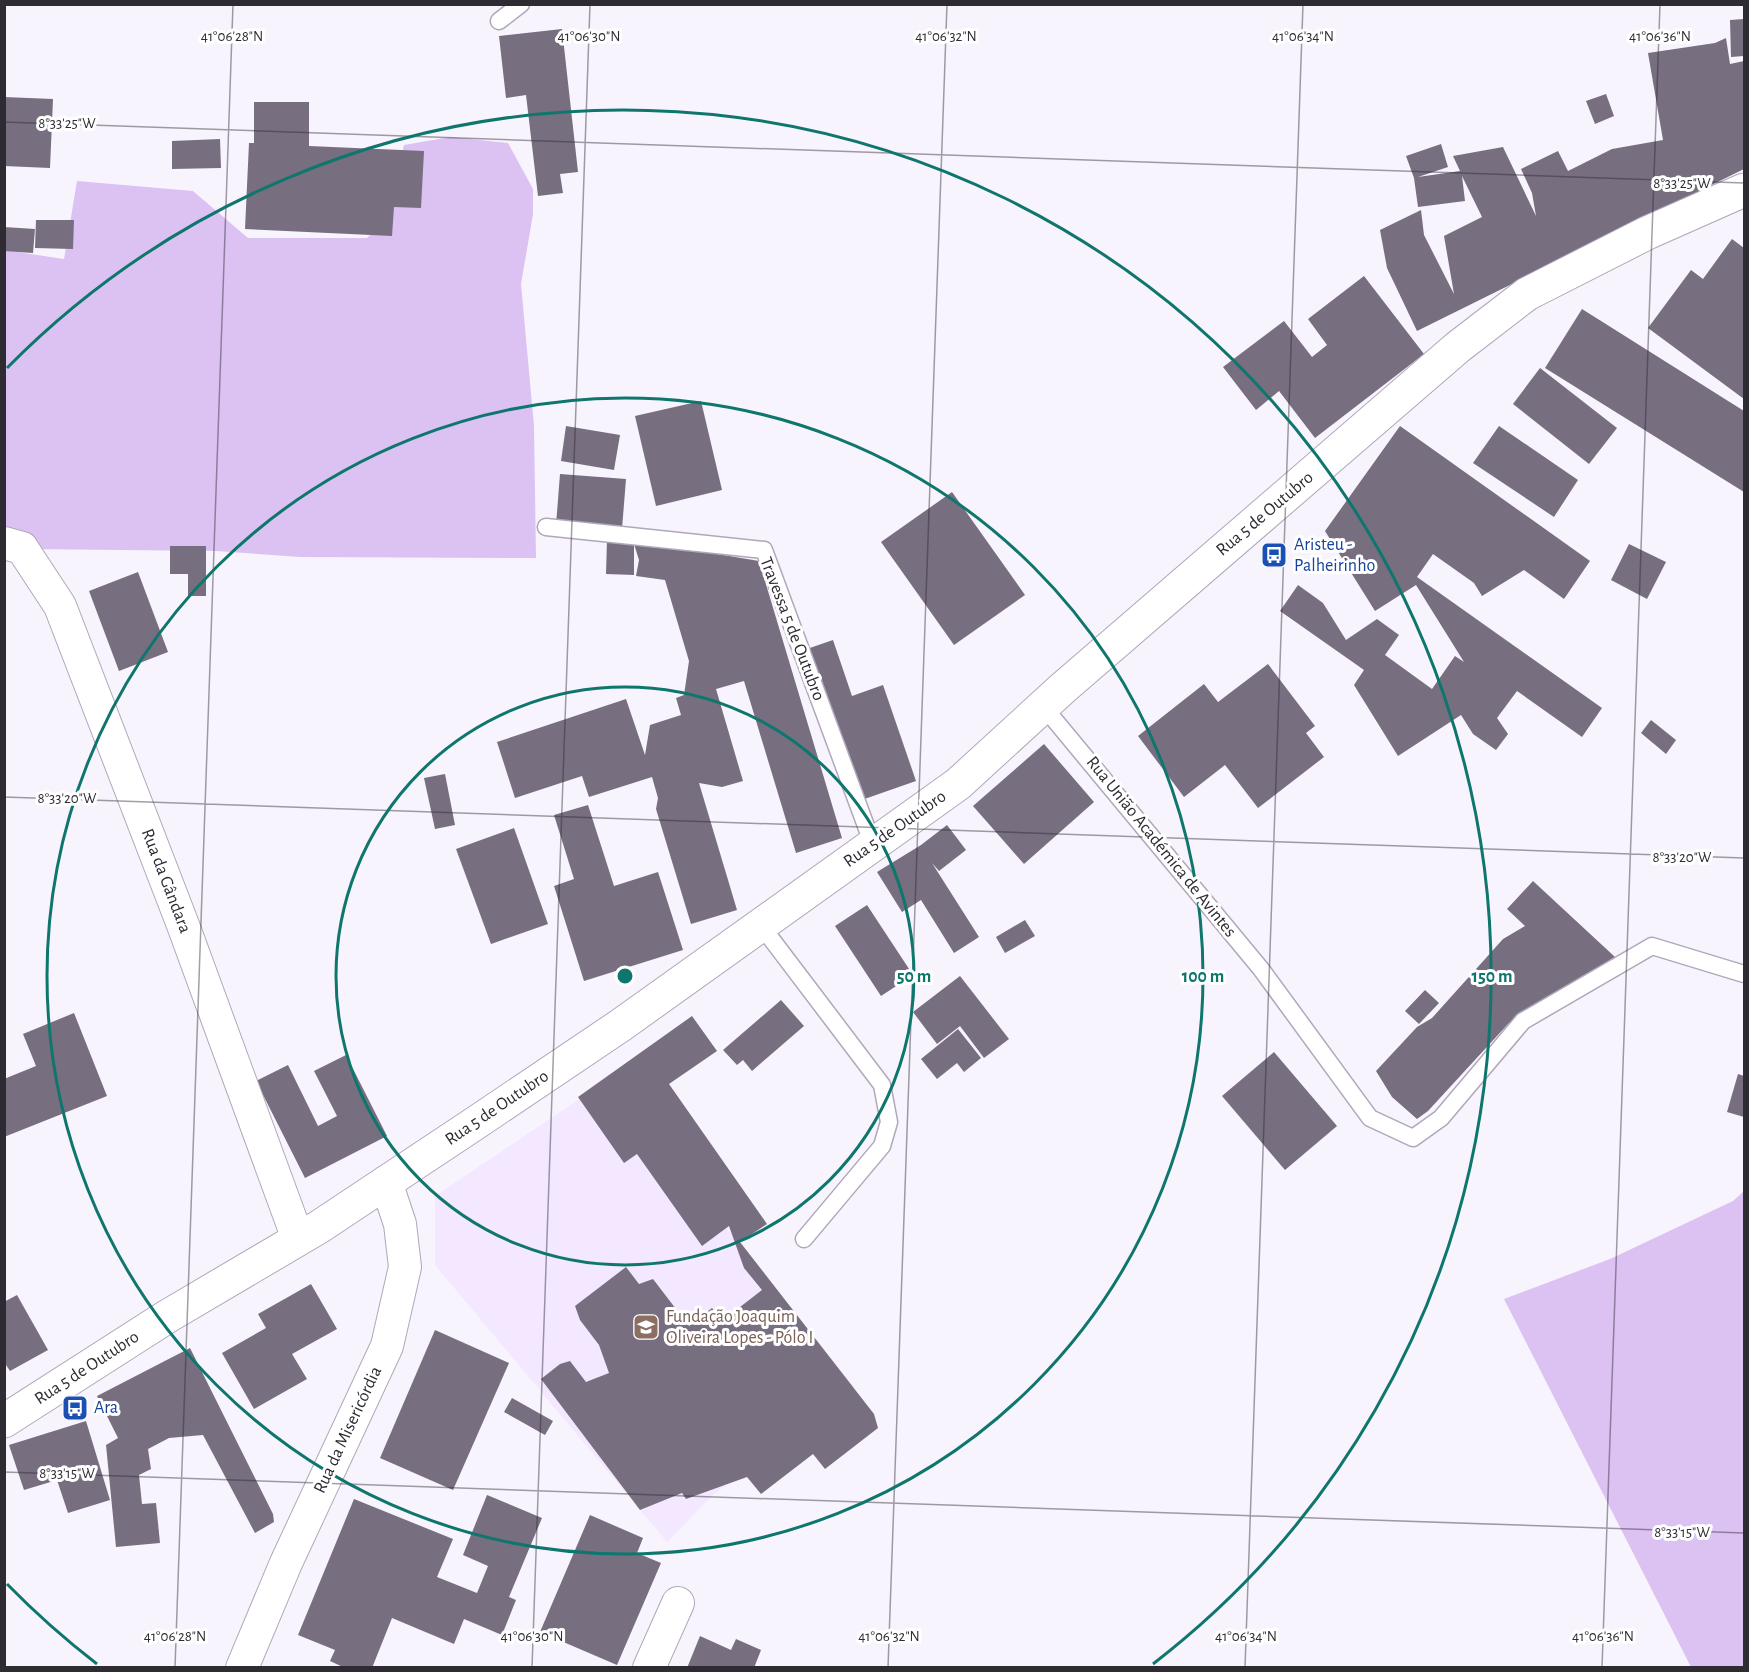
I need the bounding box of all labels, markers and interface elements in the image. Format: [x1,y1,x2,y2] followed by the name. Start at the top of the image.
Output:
[201,29,263,44] text: 41°06'28"N
[558,29,620,44] text: 41°06'30"N
[915,29,977,44] text: 41°06'32"N
[1272,29,1334,44] text: 41°06'34"N
[1629,29,1691,44] text: 41°06'36"N
[38,116,96,131] text: 8°33'25"W
[1653,176,1711,191] text: 8°33'25"W
[1213,468,1317,560] street label: Rua 5 de Outubro
[1294,536,1375,575] place label: Aristeu - Palheirinho
[1259,540,1289,570] bus stop icon: Aristeu - Palheirinho
[756,555,828,703] street label: Travessa 5 de Outubro
[1083,753,1239,941] street label: Rua União Académica de Avintes
[841,787,950,871] street label: Rua 5 de Outubro
[38,791,97,806] text: 8°33'20"W
[138,826,194,936] street label: Rua da Gândara
[1653,850,1712,865] text: 8°33'20"W
[615,966,635,986] centre of rings
[897,968,931,986] text: 50 m
[1182,968,1224,986] text: 100 m
[1472,968,1512,986] text: 150 m
[442,1067,552,1149] street label: Rua 5 de Outubro
[666,1308,813,1347] place label: Fundação Joaquim Oliveira Lopes - Pólo I
[631,1312,661,1342] school or university icon: Fundação Joaquim Oliveira Lopes - Pólo I
[32,1328,143,1408] street label: Rua 5 de Outubro
[311,1364,385,1496] street label: Rua da Misericórdia
[60,1393,90,1423] bus stop icon: Ara
[94,1399,118,1417] place label: Ara
[39,1466,95,1481] text: 8°33'15"W
[1654,1525,1710,1540] text: 8°33'15"W
[144,1629,206,1644] text: 41°06'28"N
[501,1629,563,1644] text: 41°06'30"N
[858,1629,920,1644] text: 41°06'32"N
[1215,1629,1277,1644] text: 41°06'34"N
[1572,1629,1634,1644] text: 41°06'36"N

